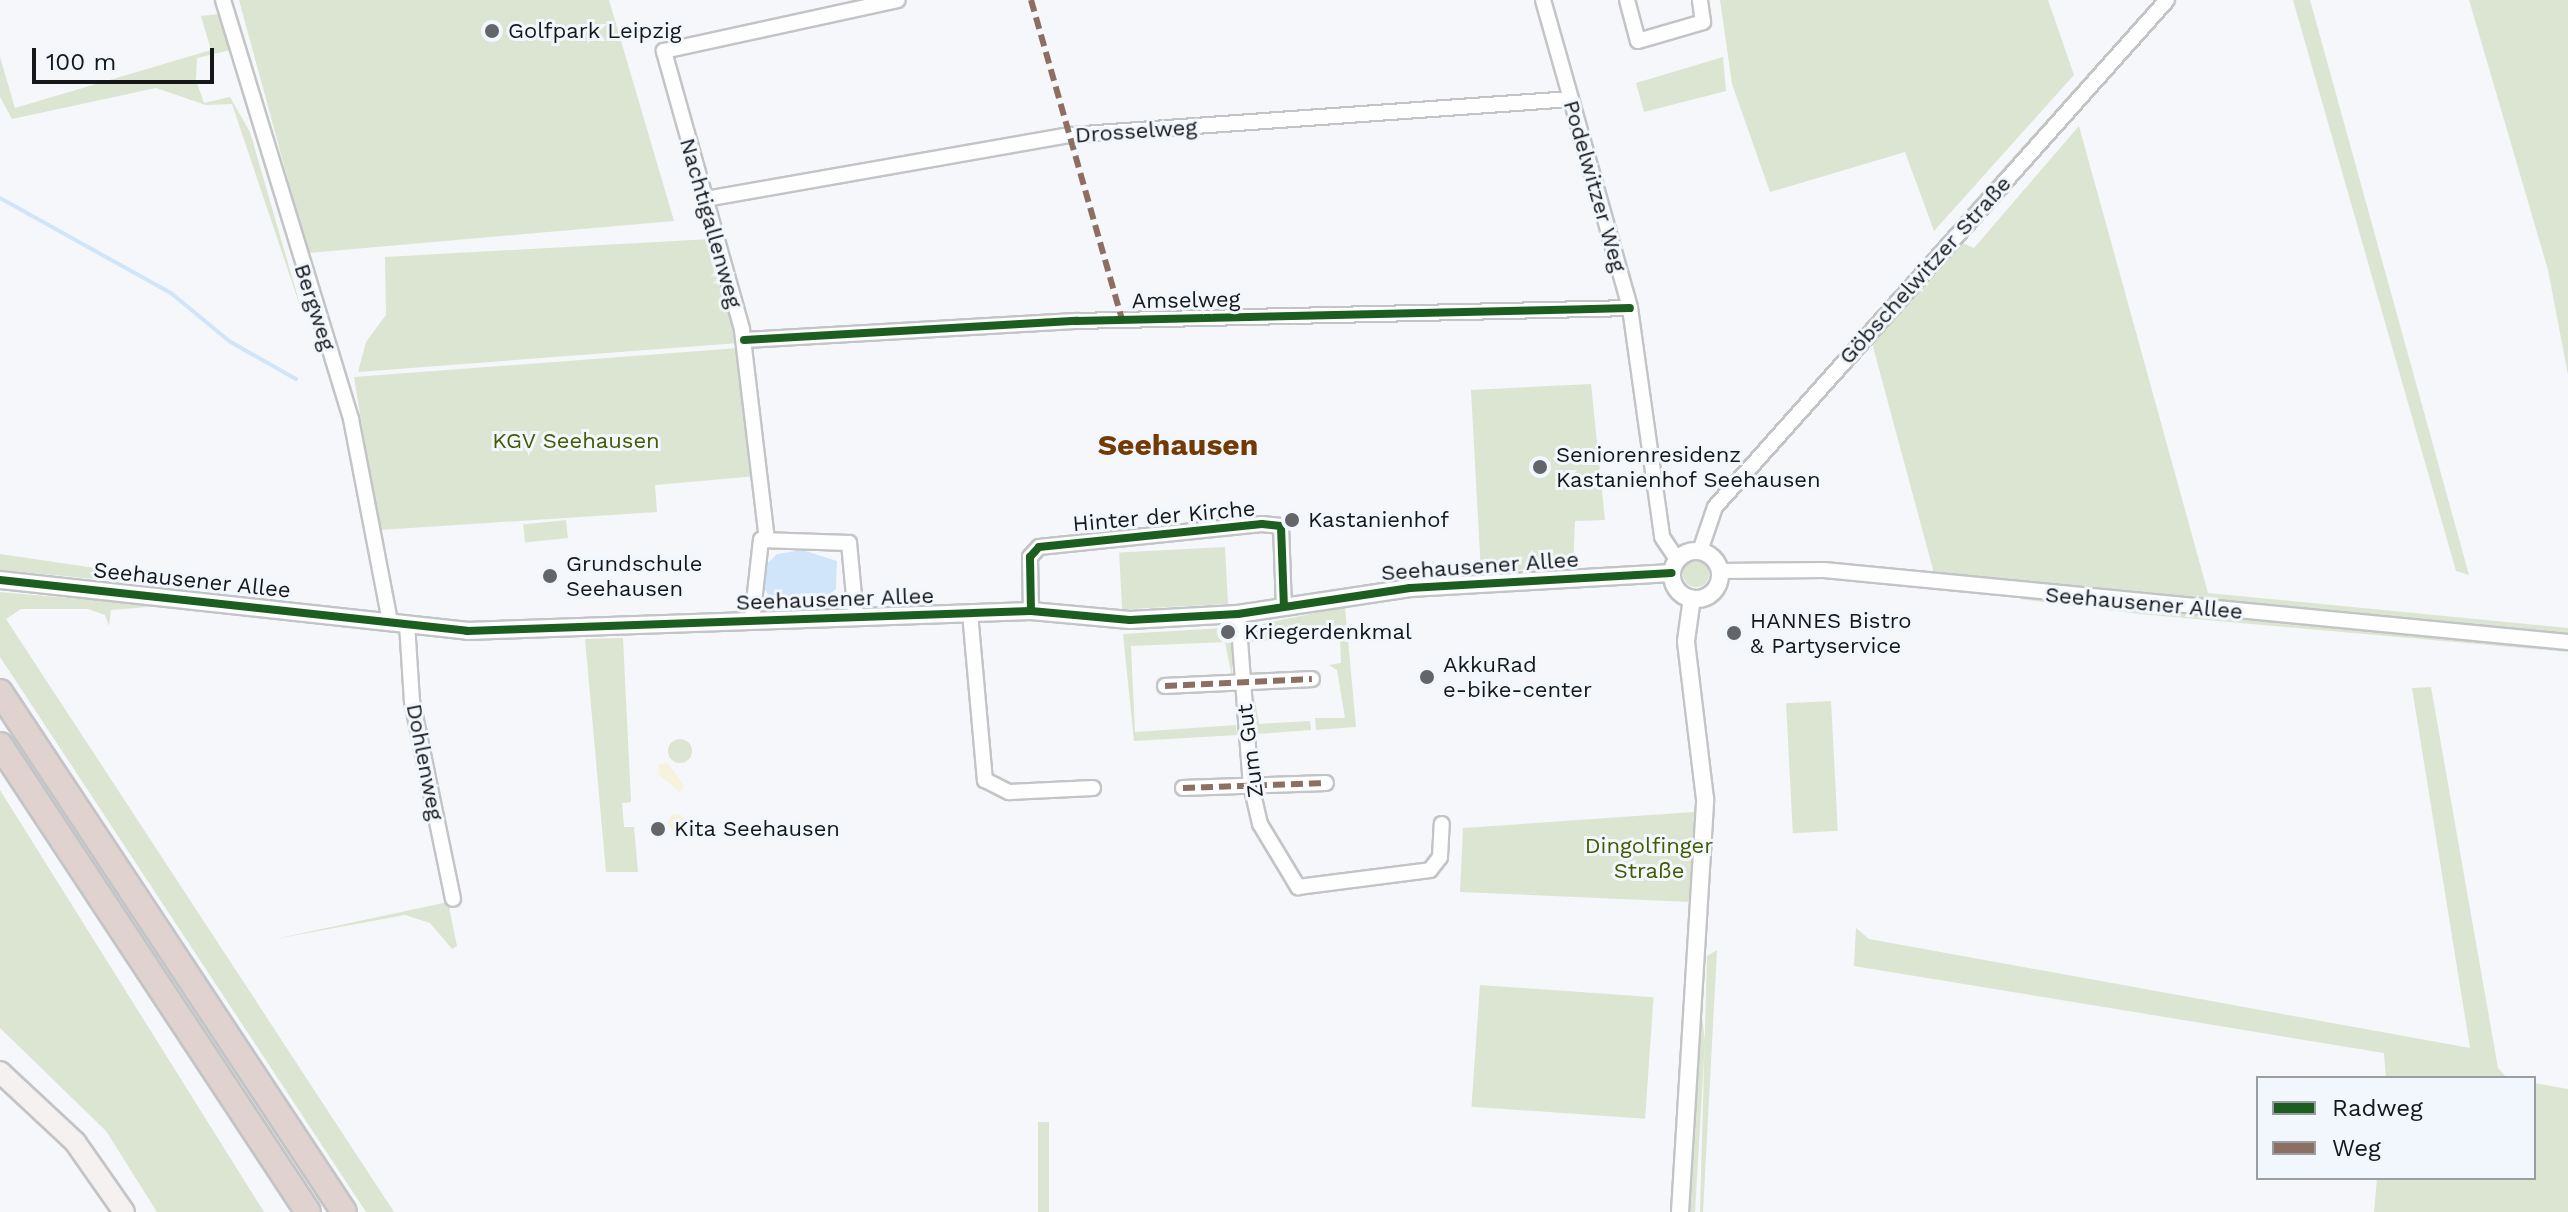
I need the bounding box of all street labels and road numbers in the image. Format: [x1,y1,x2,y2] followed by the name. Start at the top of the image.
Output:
[1558,97,1632,275] street label: Podelwitzer Weg
[1074,114,1198,148] street label: Drosselweg
[674,135,748,311] street label: Nachtigallenweg
[1833,170,2017,370] street label: Göbschelwitzer Straße
[289,260,341,354] street label: Bergweg
[1131,286,1241,314] street label: Amselweg
[1071,495,1257,537] street label: Hinter der Kirche
[1380,546,1580,586] street label: Seehausener Allee
[91,556,293,604] street label: Seehausener Allee
[2043,581,2245,625] street label: Seehausener Allee
[735,582,935,616] street label: Seehausener Allee
[401,702,449,822] street label: Dohlenweg
[1231,703,1269,799] street label: Zum Gut

